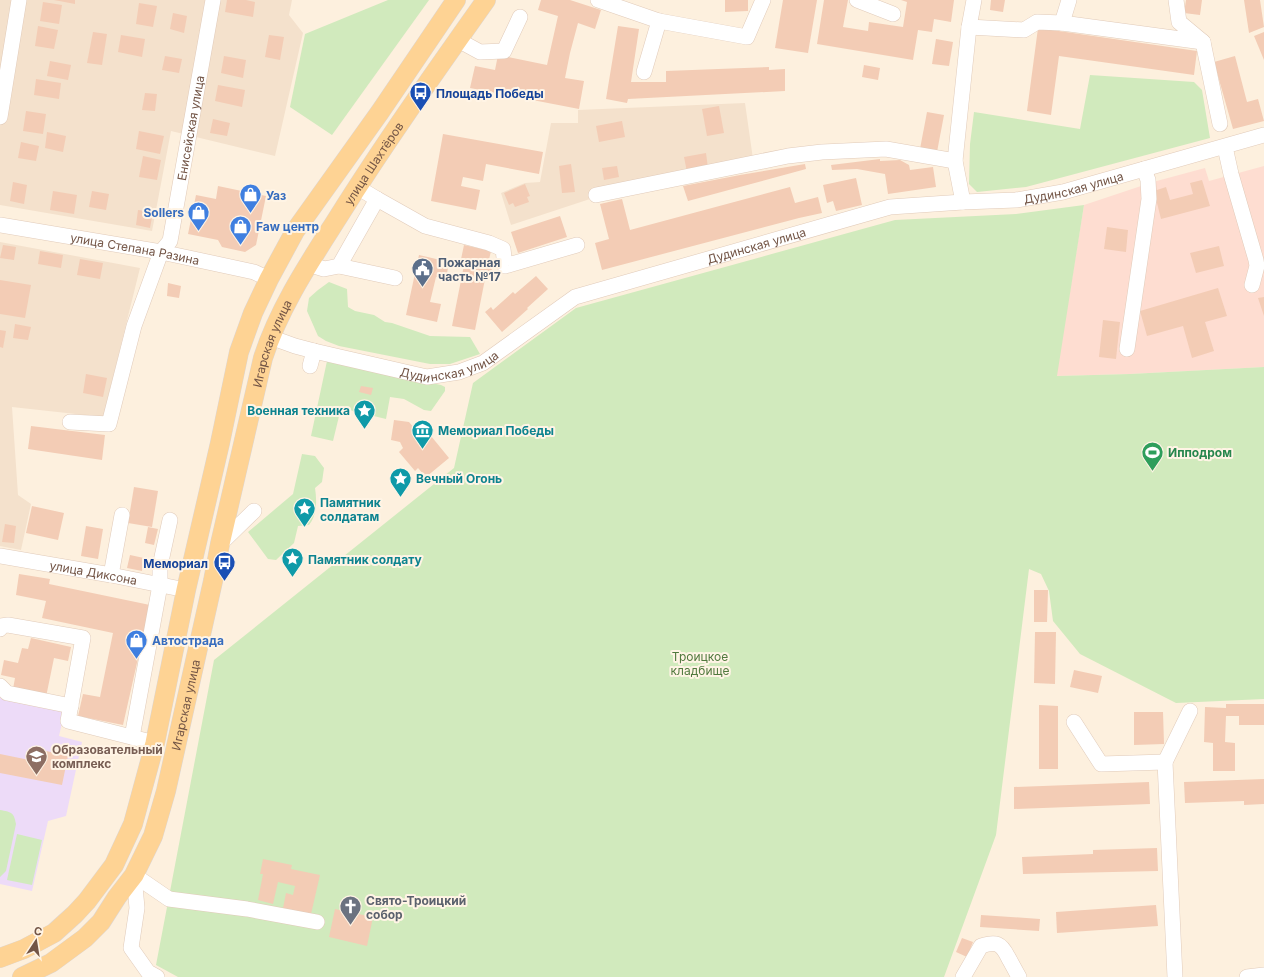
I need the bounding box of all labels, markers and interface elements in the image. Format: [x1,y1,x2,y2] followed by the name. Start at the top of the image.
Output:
[173,74,207,182] street label: Енисейская улица
[407,80,433,113] bus stop icon: Площадь Победы
[436,86,544,101] place label: Площадь Победы
[341,119,406,207] street label: улица Шахтёров
[1022,168,1125,206] street label: Дудинская улица
[237,182,263,215] shop icon: Уаз
[266,188,286,203] place label: Уаз
[186,199,212,232] shop icon: Sollers
[144,205,184,220] place label: Sollers
[227,213,253,246] shop icon: Faw центр
[256,219,320,234] place label: Faw центр
[705,224,807,266] street label: Дудинская улица
[69,229,201,268] street label: улица Степана Разина
[438,255,501,284] place label: Пожарная часть №17
[410,256,436,289] public building icon: Пожарная часть №17
[249,297,294,389] street label: Игарская улица
[399,347,501,385] street label: Дудинская улица
[352,397,378,430] place icon: Военная техника
[247,403,350,418] place label: Военная техника
[409,417,435,450] museum icon: Мемориал Победы
[438,423,554,438] place label: Мемориал Победы
[1140,439,1166,472] sports icon: Ипподром
[1168,445,1232,460] place label: Ипподром
[387,465,413,498] place icon: Вечный Огонь
[416,471,502,486] place label: Вечный Огонь
[320,495,381,524] place label: Памятник солдатам
[292,496,318,529] place icon: Памятник солдатам
[280,546,306,579] place icon: Памятник солдату
[211,550,237,583] bus stop icon: Мемориал
[308,552,423,567] place label: Памятник солдату
[143,556,208,571] place label: Мемориал
[49,557,139,588] street label: улица Диксона
[124,627,150,660] shop icon: Автострада
[152,633,224,648] place label: Автострада
[671,649,729,678] park label: Троицкое кладбище
[168,658,203,752] street label: Игарская улица
[52,742,163,771] place label: Образовательный комплекс
[24,743,50,776] school or university icon: Образовательный комплекс
[366,893,466,922] place label: Свято-Троицкий собор
[338,894,364,927] church icon: Свято-Троицкий собор
[16,921,56,961] north arrow
[33,924,44,939] text: С

